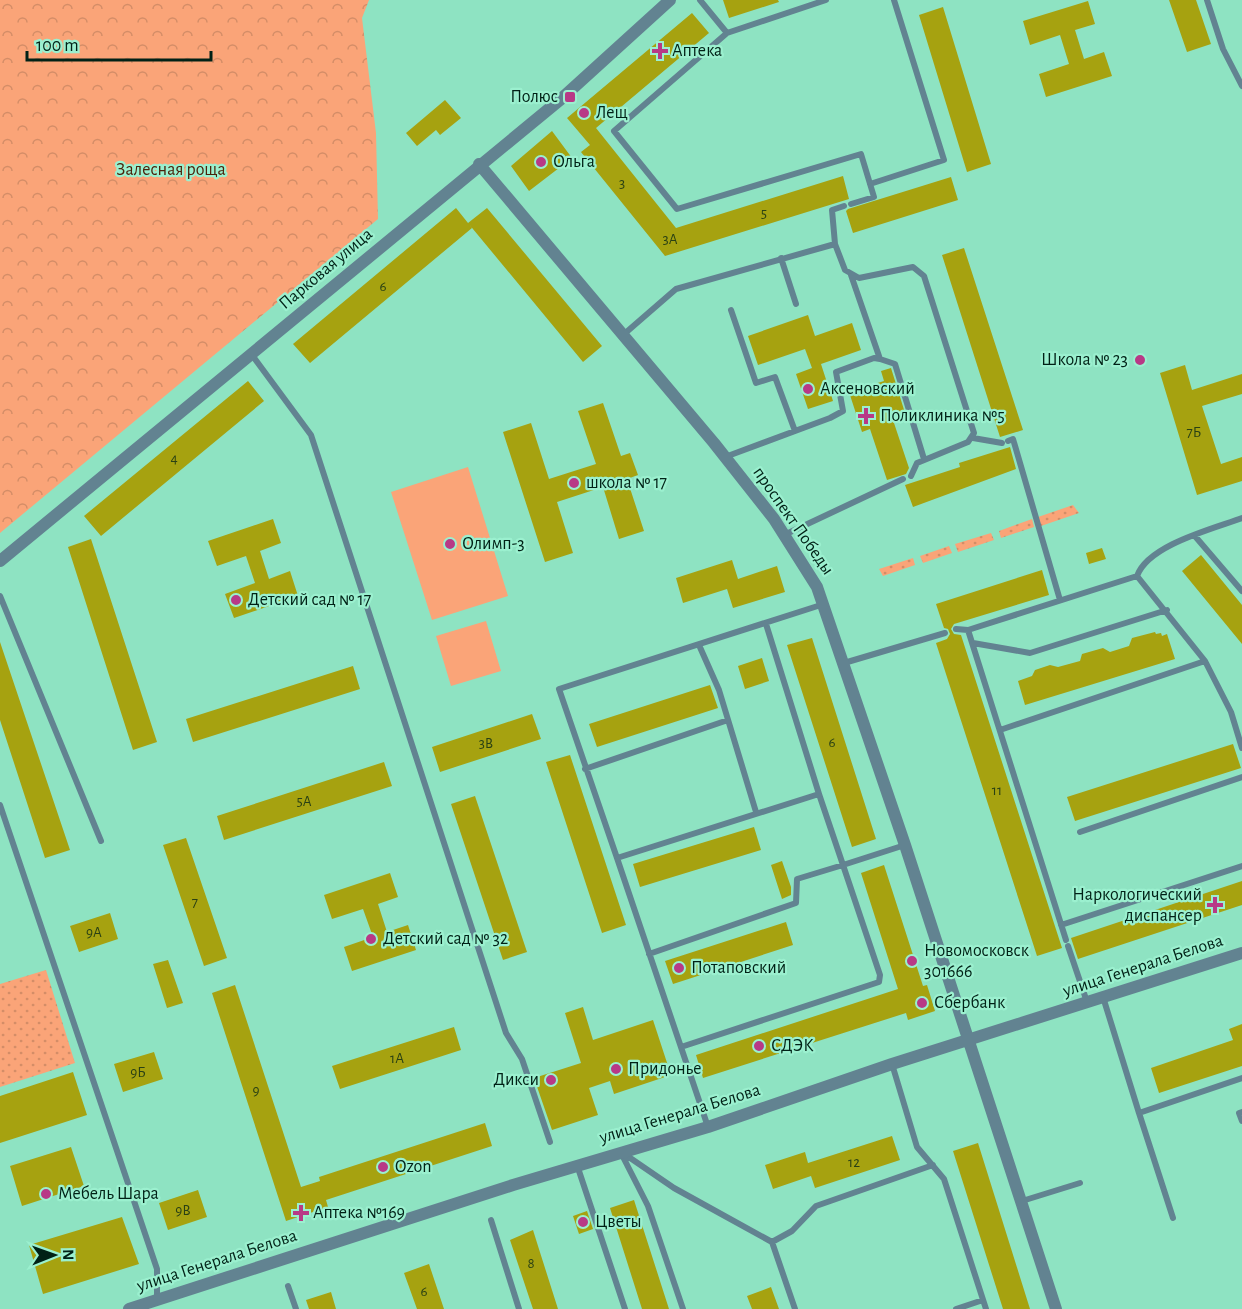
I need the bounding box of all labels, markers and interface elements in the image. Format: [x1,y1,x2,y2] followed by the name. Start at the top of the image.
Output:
[27,24,212,62] scale bar
[36,37,79,55] text: 100 m
[672,42,722,60] place label: Аптека
[653,44,667,58] marker: Аптека
[510,88,558,106] place label: Полюс
[563,90,577,104] marker: Полюс
[596,104,628,122] place label: Лещ
[577,106,591,120] marker: Лещ
[553,153,595,171] place label: Ольга
[534,155,548,169] marker: Ольга
[116,161,226,179] park label: Залесная роща
[619,176,625,191] house number: 3
[761,206,767,221] house number: 5
[276,225,376,313] street label: Парковая улица
[662,232,678,247] house number: 3А
[379,279,387,294] house number: 6
[1041,351,1128,369] place label: Школа № 23
[1133,353,1147,367] marker: Школа № 23
[820,380,915,398] place label: Аксеновский
[801,382,815,396] marker: Аксеновский
[857,407,875,425] marker: Поликлиника №5
[880,407,1005,425] place label: Поликлиника №5
[1187,425,1201,440] house number: 7Б
[170,451,178,466] house number: 4
[749,463,838,578] street label: проспект Победы
[586,474,667,492] place label: школа № 17
[567,476,581,490] marker: школа № 17
[462,535,525,553] place label: Олимп-3
[443,537,457,551] marker: Олимп-3
[248,591,371,609] place label: Детский сад № 17
[229,593,243,607] marker: Детский сад № 17
[828,735,836,750] house number: 6
[479,736,493,751] house number: 3В
[992,783,1002,798] house number: 11
[296,794,312,809] house number: 5А
[1072,886,1202,925] place label: Наркологический диспансер
[192,895,198,910] house number: 7
[1206,896,1224,914] marker: Наркологический диспансер
[86,925,102,940] house number: 9А
[383,930,508,948] place label: Детский сад № 32
[364,932,378,946] marker: Детский сад № 32
[1060,932,1225,1001] street label: улица Генерала Белова
[924,942,1030,981] place label: Новомосковск 301666
[905,954,919,968] marker: Новомосковск 301666
[691,959,786,977] place label: Потаповский
[672,961,686,975] marker: Потаповский
[934,993,1006,1012] place label: Сбербанк
[915,996,929,1010] marker: Сбербанк
[771,1037,814,1055] place label: СДЭК
[752,1039,766,1053] marker: СДЭК
[390,1051,404,1066] house number: 1А
[628,1060,701,1078] place label: Придонье
[609,1062,623,1076] marker: Придонье
[130,1065,146,1080] house number: 9Б
[494,1071,539,1089] place label: Дикси
[544,1073,558,1087] marker: Дикси
[597,1081,763,1147] street label: улица Генерала Белова
[252,1083,260,1098] house number: 9
[848,1155,860,1170] house number: 12
[395,1158,432,1176] place label: Ozon
[376,1160,390,1174] marker: Ozon
[58,1184,159,1203] place label: Мебель Шара
[39,1187,53,1201] marker: Мебель Шара
[175,1203,191,1218] house number: 9В
[313,1204,405,1222] place label: Аптека №169
[294,1206,308,1220] marker: Аптека №169
[595,1213,642,1231] place label: Цветы
[576,1215,590,1229] marker: Цветы
[24,1225,84,1285] north arrow
[134,1227,299,1296] street label: улица Генерала Белова
[60,1249,76,1260] text: N
[527,1256,535,1271] house number: 8
[420,1284,428,1299] house number: 6

